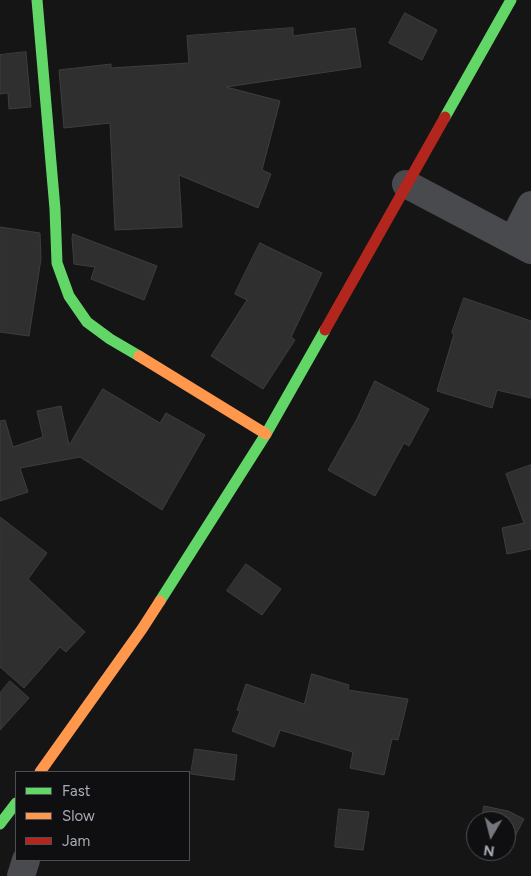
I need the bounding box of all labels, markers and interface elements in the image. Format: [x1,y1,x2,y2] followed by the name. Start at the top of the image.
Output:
[15,771,190,861] legend
[62,782,90,800] text: Fast
[62,807,95,825] text: Slow
[466,811,516,861] north arrow
[62,832,90,850] text: Jam
[482,841,496,860] text: N

